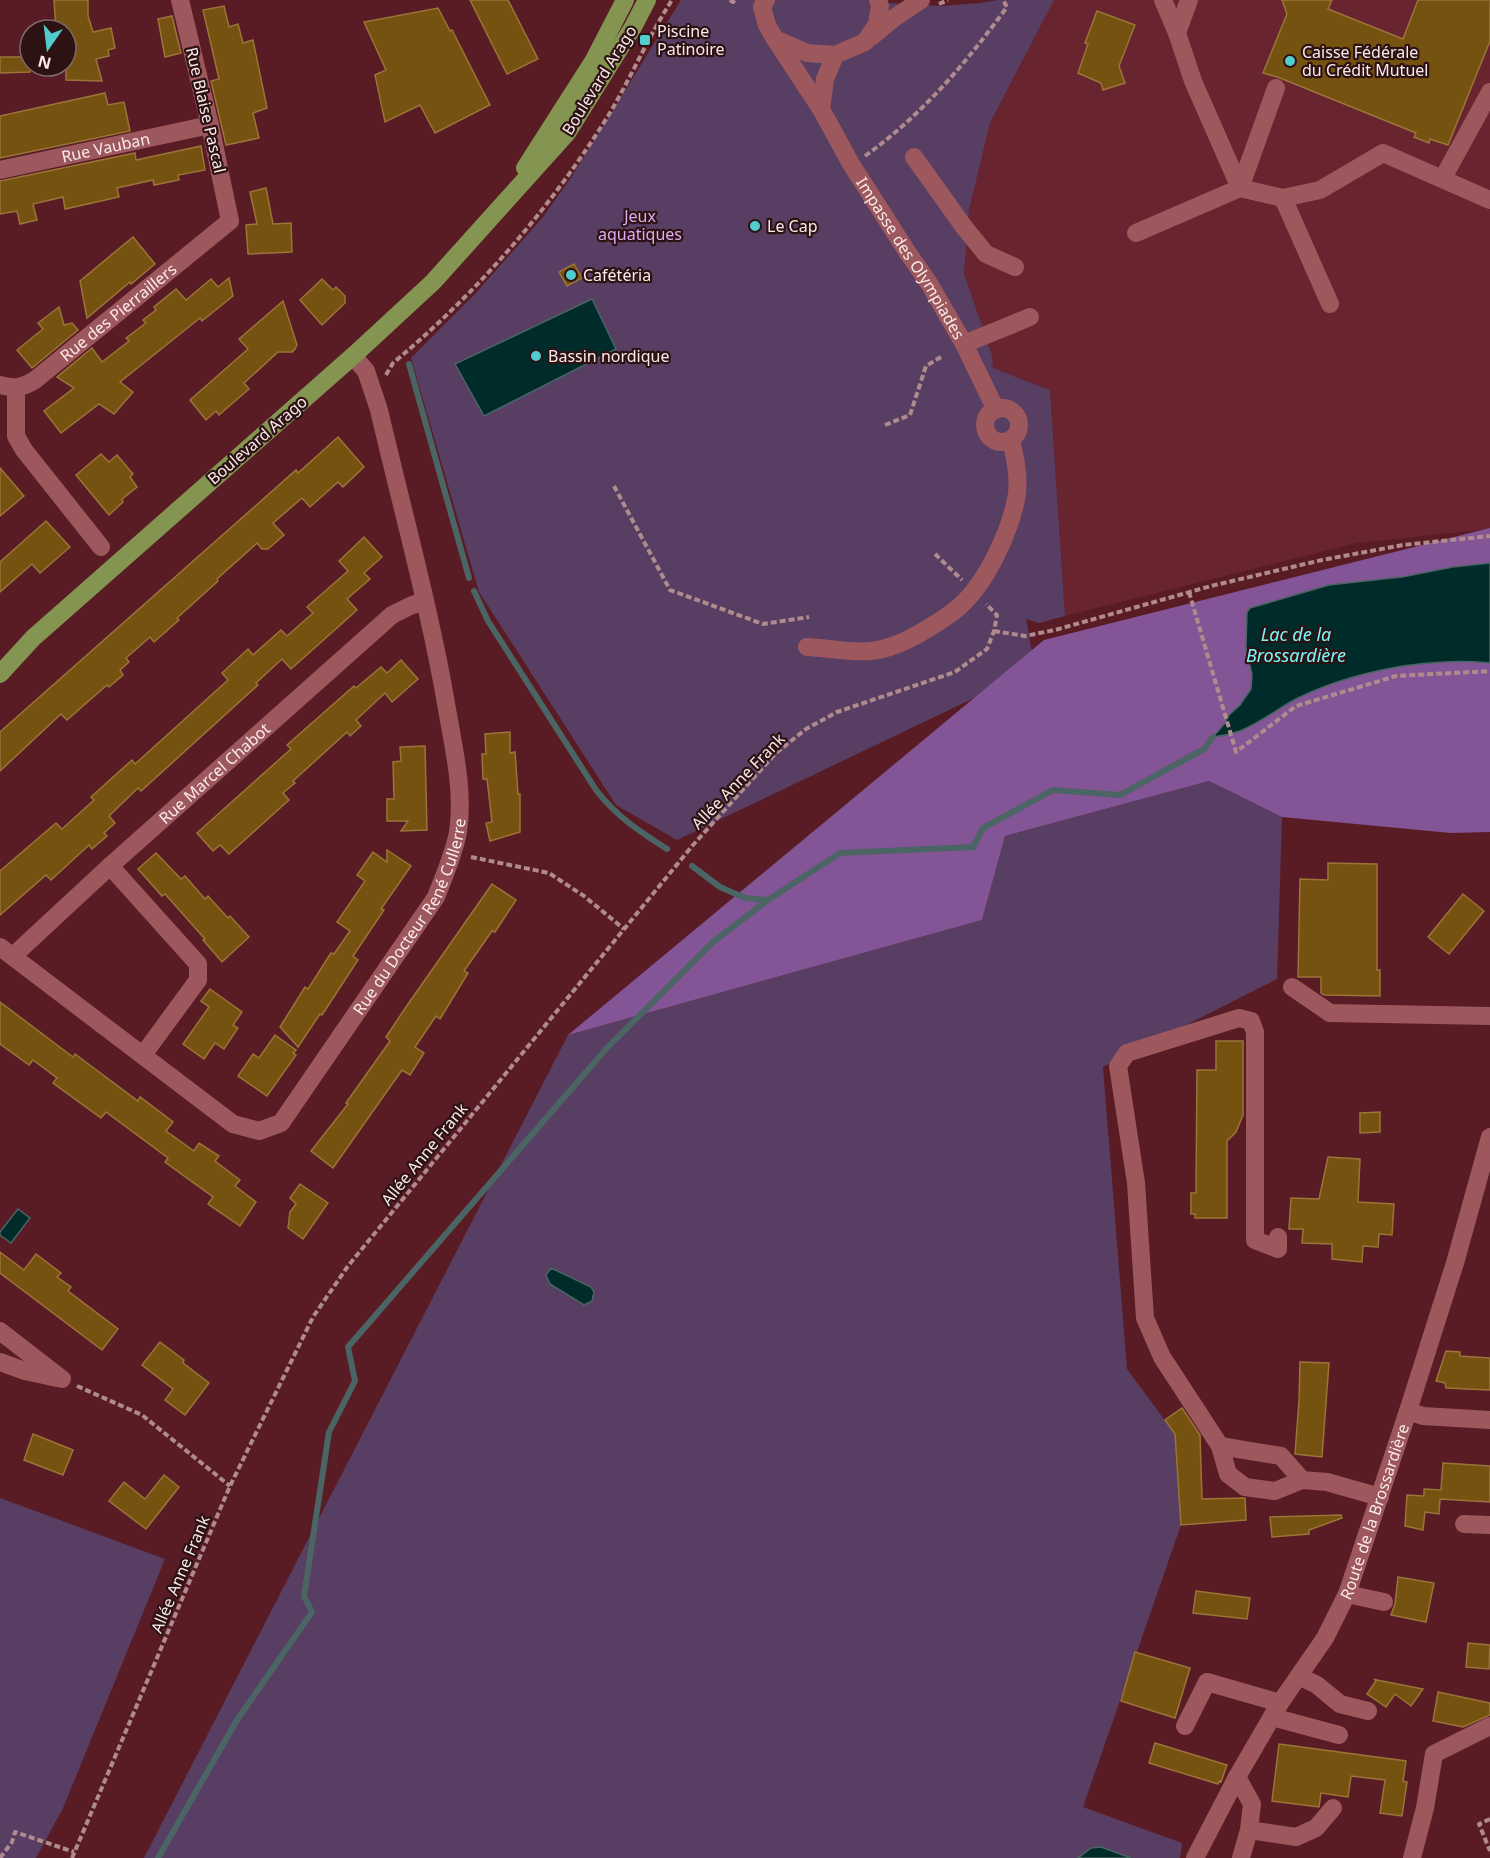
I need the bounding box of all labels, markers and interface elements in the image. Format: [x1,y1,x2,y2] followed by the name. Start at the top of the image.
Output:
[18,18,78,78] north arrow
[657,20,725,60] place label: Piscine Patinoire
[556,21,642,139] street label: Boulevard Arago
[638,33,652,47] marker: Piscine Patinoire
[1302,41,1428,81] place label: Caisse Fédérale du Crédit Mutuel
[181,45,231,175] street label: Rue Blaise Pascal
[35,50,53,75] text: N
[1283,54,1297,68] marker: Caisse Fédérale du Crédit Mutuel
[59,127,152,168] street label: Rue Vauban
[851,173,970,343] street label: Impasse des Olympiades
[598,205,682,245] park label: Jeux aquatiques
[767,215,818,237] place label: Le Cap
[748,219,762,233] marker: Le Cap
[55,258,181,366] street label: Rue des Pierraillers
[583,264,651,286] place label: Cafétéria
[564,268,578,282] marker: Cafétéria
[548,345,669,367] place label: Bassin nordique
[529,349,543,363] marker: Bassin nordique
[203,391,311,489] street label: Boulevard Arago
[1246,622,1346,667] water label: Lac de la Brossardière
[154,718,275,829] street label: Rue Marcel Chabot
[686,728,790,834] street label: Allée Anne Frank
[348,817,470,1019] street label: Rue du Docteur René Cullerre
[376,1098,472,1210] street label: Allée Anne Frank
[1335,1421,1414,1604] street label: Route de la Brossardière
[145,1511,215,1636] street label: Allée Anne Frank

